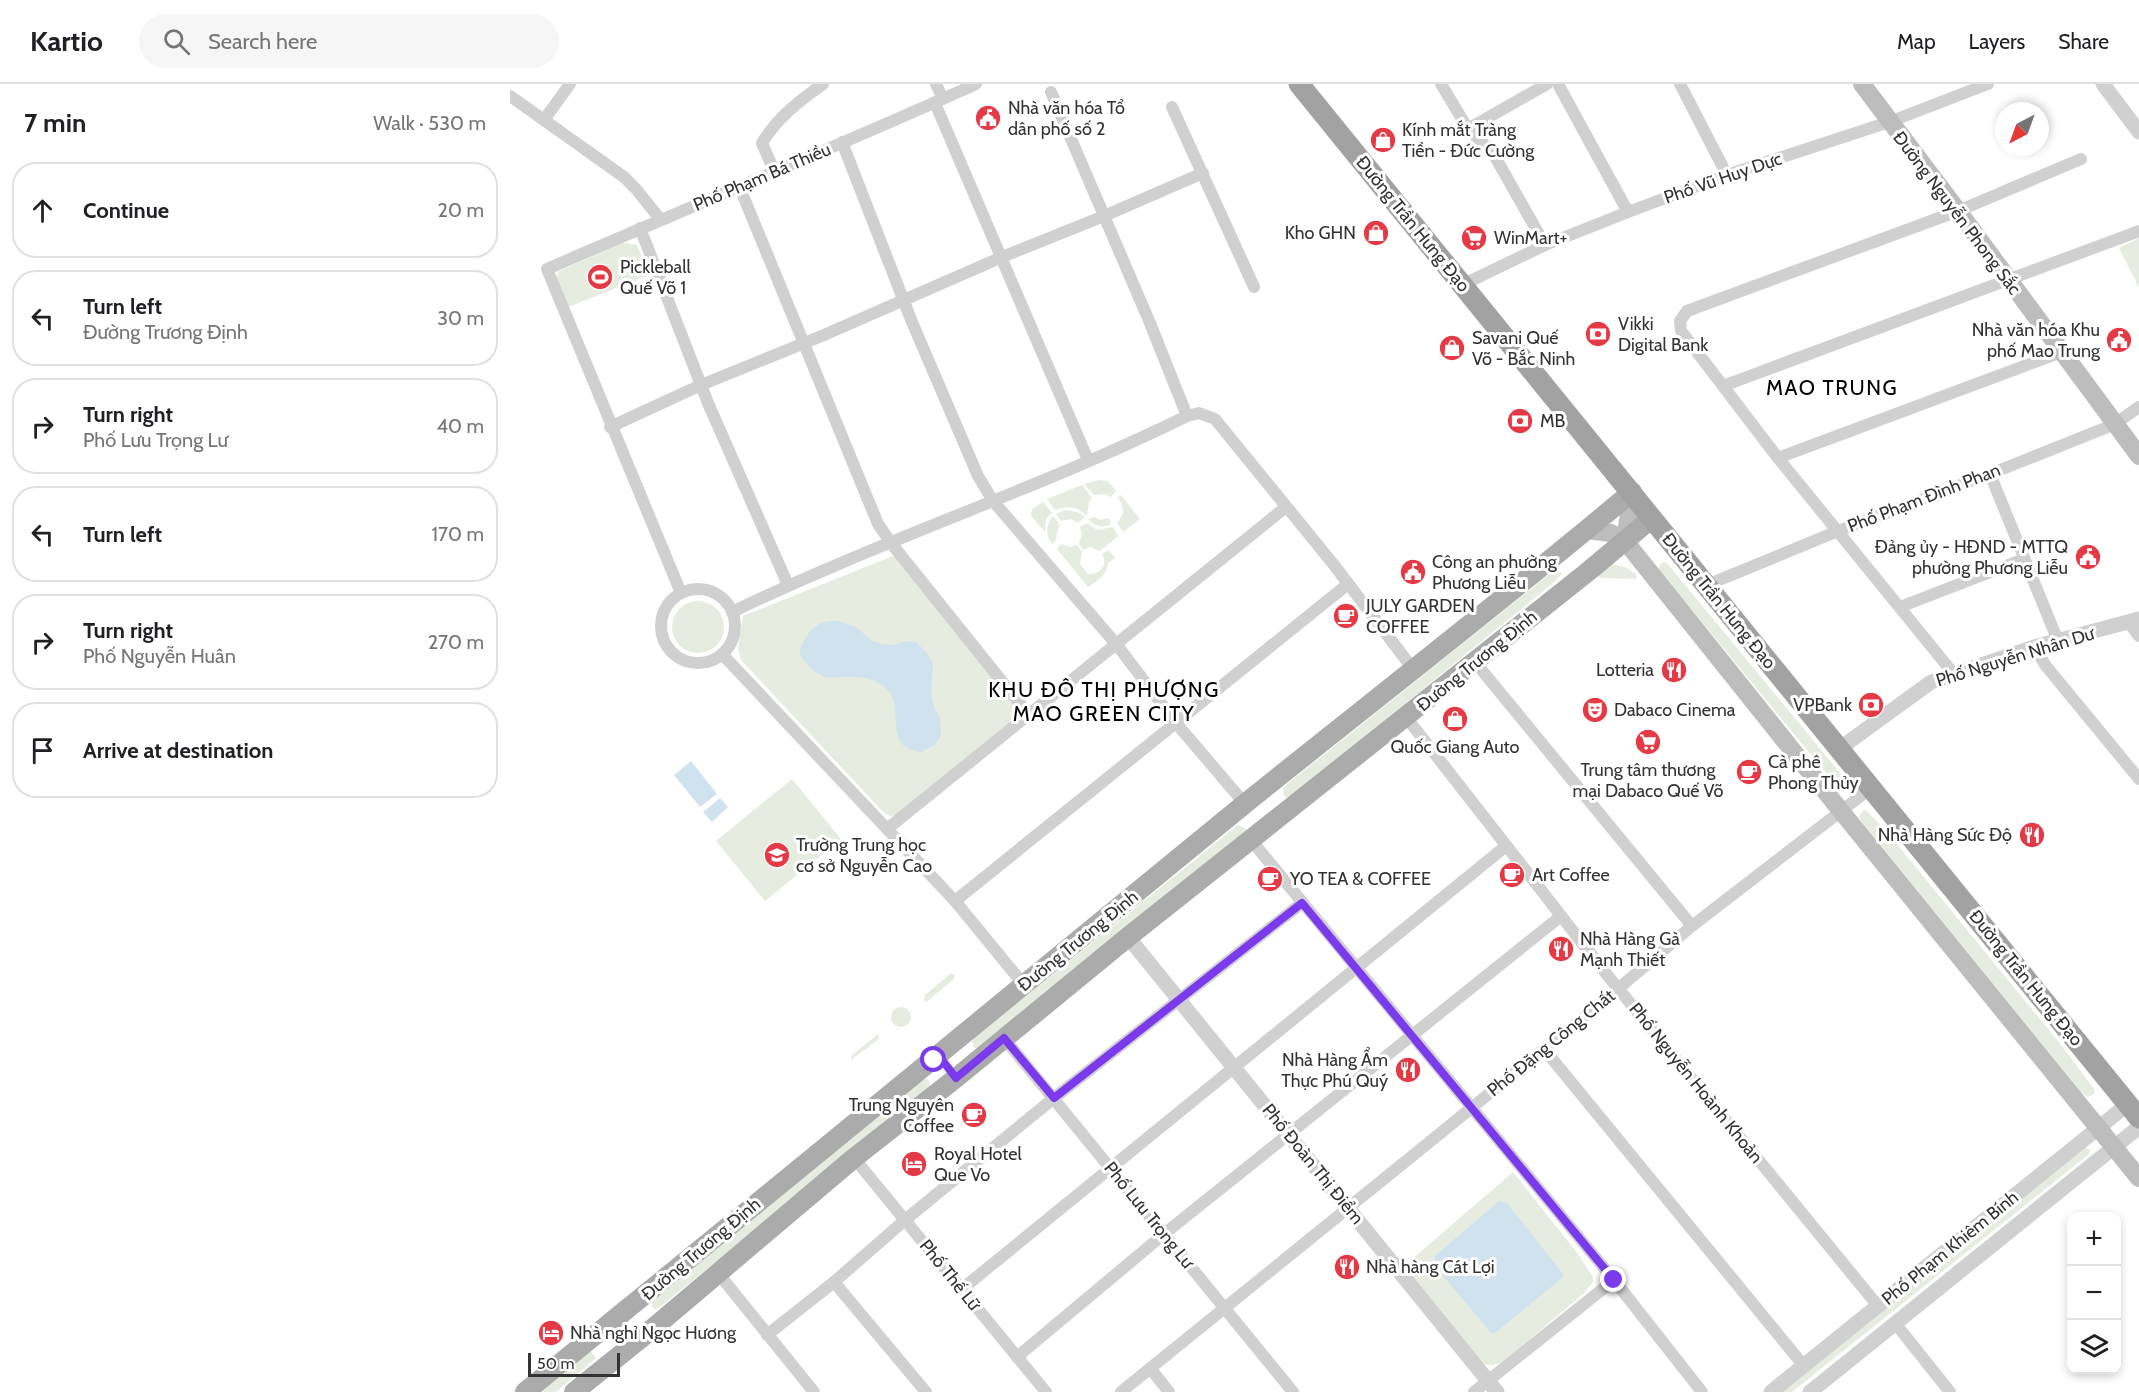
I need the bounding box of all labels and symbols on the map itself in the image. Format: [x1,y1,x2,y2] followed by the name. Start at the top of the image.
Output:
[1008,97,1125,140] place label: Nhà văn hóa Tổ dân phố số 2
[1995,102,2049,156] north arrow
[973,103,1003,133] public building icon: Nhà văn hóa Tổ dân phố số 2
[1402,119,1535,162] place label: Kính mắt Tràng Tiền - Đức Cường
[1368,125,1398,155] shop icon: Kính mắt Tràng Tiền - Đức Cường
[1888,127,2026,299] street label: Đường Nguyễn Phong Sắc
[690,138,834,216] street label: Phố Phạm Bá Thiều
[1661,148,1785,208] street label: Phố Vũ Huy Dực
[1351,152,1475,296] street label: Đường Trần Hưng Đạo
[1361,218,1391,248] shop icon: Kho GHN
[1285,222,1356,244] place label: Kho GHN
[1459,223,1489,253] supermarket icon: WinMart+
[1494,227,1567,249] place label: WinMart+
[620,256,691,299] place label: Pickleball Quế Võ 1
[585,262,615,292] sports icon: Pickleball Quế Võ 1
[1618,313,1709,356] place label: Vikki Digital Bank
[1583,319,1613,349] bank icon: Vikki Digital Bank
[1972,319,2101,362] place label: Nhà văn hóa Khu phố Mao Trung
[2104,325,2134,355] public building icon: Nhà văn hóa Khu phố Mao Trung
[1472,327,1575,370] place label: Savani Quế Võ - Bắc Ninh
[1437,333,1467,363] shop icon: Savani Quế Võ - Bắc Ninh
[1766,375,1898,400] district label: MAO TRUNG
[1505,406,1535,436] bank icon: MB
[1540,410,1566,432] place label: MB
[1845,459,2003,537] street label: Phố Phạm Đình Phan
[1657,529,1781,673] street label: Đường Trần Hưng Đạo
[1875,536,2068,579] place label: Đảng ủy - HĐND - MTTQ phường Phương Liễu
[2073,542,2103,572] public building icon: Đảng ủy - HĐND - MTTQ phường Phương Liễu
[1432,551,1558,594] place label: Công an phường Phương Liễu
[1398,557,1428,587] public building icon: Công an phường Phương Liễu
[1365,595,1475,638] place label: JULY GARDEN COFFEE
[1331,601,1361,631] cafe icon: JULY GARDEN COFFEE
[1412,606,1542,716] street label: Đường Trương Định
[1933,622,2098,692] street label: Phố Nguyễn Nhân Dư
[1659,655,1689,685] restaurant icon: Lotteria
[1596,659,1654,681] place label: Lotteria
[988,677,1220,726] district label: KHU ĐÔ THỊ PHƯỢNG MAO GREEN CITY
[1856,690,1886,720] bank icon: VPBank
[1793,694,1853,716] place label: VPBank
[1580,695,1610,725] theatre icon: Dabaco Cinema
[1614,699,1736,721] place label: Dabaco Cinema
[1440,704,1470,734] shop icon: Quốc Giang Auto
[1633,727,1663,757] supermarket icon: Trung tâm thương mại Dabaco Quế Võ
[1390,736,1520,758] place label: Quốc Giang Auto
[1768,751,1859,794] place label: Cà phê Phong Thủy
[1734,757,1764,787] cafe icon: Cà phê Phong Thủy
[1573,759,1723,802] place label: Trung tâm thương mại Dabaco Quế Võ
[2017,820,2047,850] restaurant icon: Nhà Hàng Sức Độ
[1878,824,2012,846] place label: Nhà Hàng Sức Độ
[796,834,932,877] place label: Trường Trung học cơ sở Nguyễn Cao
[762,840,792,870] school or university icon: Trường Trung học cơ sở Nguyễn Cao
[1497,860,1527,890] cafe icon: Art Coffee
[1255,864,1285,894] cafe icon: YO TEA & COFFEE
[1532,864,1610,886] place label: Art Coffee
[1289,868,1431,890] place label: YO TEA & COFFEE
[1013,886,1143,996] street label: Đường Trương Định
[1964,906,2088,1050] street label: Đường Trần Hưng Đạo
[1580,928,1680,971] place label: Nhà Hàng Gà Mạnh Thiết
[1546,934,1576,964] restaurant icon: Nhà Hàng Gà Mạnh Thiết
[1483,985,1619,1101] street label: Phố Đặng Công Chất
[1624,998,1768,1168] street label: Phố Nguyễn Hoành Khoản
[920,1046,946,1072] route start
[1281,1047,1388,1092] place label: Nhà Hàng Ẩm Thực Phú Quý
[1393,1055,1423,1085] restaurant icon: Nhà Hàng Ẩm Thực Phú Quý
[849,1094,954,1137] place label: Trung Nguyên Coffee
[1258,1099,1368,1229] street label: Phố Đoàn Thị Điểm
[959,1100,989,1130] cafe icon: Trung Nguyên Coffee
[934,1143,1023,1186] place label: Royal Hotel Que Vo
[899,1149,929,1179] hotel icon: Royal Hotel Que Vo
[1099,1157,1200,1274] street label: Phố Lưu Trọng Lư
[1877,1186,2023,1310] street label: Phố Phạm Khiêm Bính
[637,1193,765,1305] street label: Đường Trương Định
[915,1235,986,1316] street label: Phố Thế Lữ
[1332,1252,1362,1282] restaurant icon: Nhà hàng Cát Lợi
[1366,1256,1495,1278] place label: Nhà hàng Cát Lợi
[1600,1266,1626,1292] route end
[536,1318,566,1348] hotel icon: Nhà nghỉ Ngọc Hương
[570,1322,737,1344] place label: Nhà nghỉ Ngọc Hương
[528,1350,620,1378] scale bar

